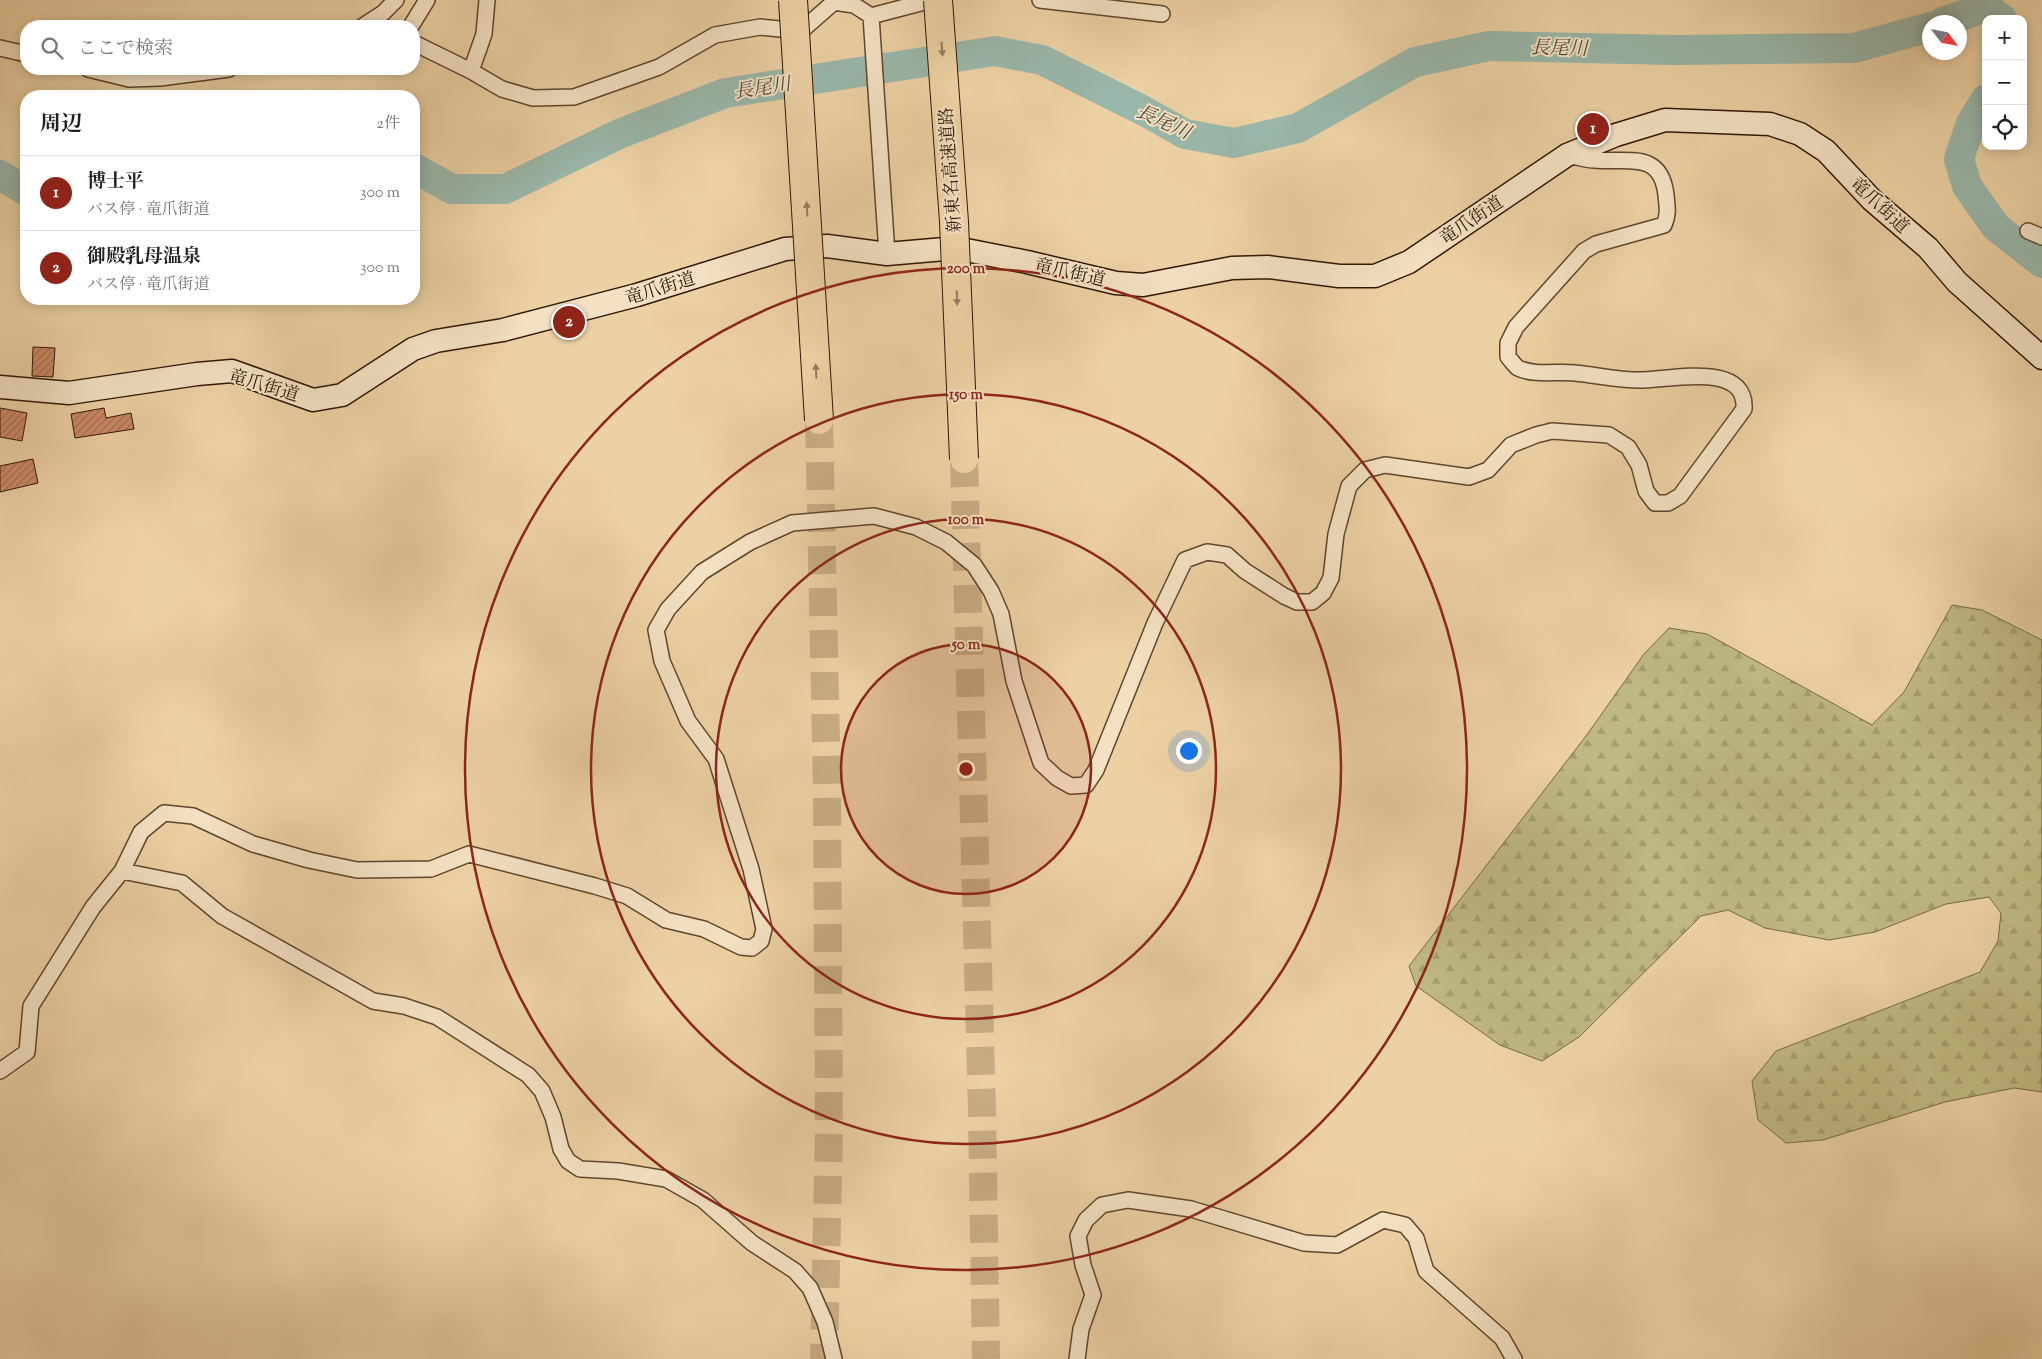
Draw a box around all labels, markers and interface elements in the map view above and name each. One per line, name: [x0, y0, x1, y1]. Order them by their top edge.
north arrow: [1922, 15, 1967, 60]
map controls: [1982, 15, 2027, 150]
button: +: [1982, 15, 2027, 60]
search box: [20, 20, 420, 75]
icon: search: [38, 34, 66, 62]
text: ここで検索: [78, 36, 173, 63]
water label: 長尾川: [1530, 36, 1590, 64]
one-way arrow: [938, 41, 946, 57]
button: −: [1982, 60, 2027, 105]
water label: 長尾川: [732, 71, 795, 107]
water label: 長尾川: [1131, 99, 1196, 148]
button: locate: [1982, 105, 2027, 150]
street label: 新東名高速道路: [935, 106, 969, 234]
text: 周辺: [40, 110, 82, 140]
pin: 1: [1577, 110, 1609, 148]
text: 2件: [377, 113, 400, 136]
text: 博士平: [87, 169, 144, 196]
street label: 竜爪街道: [1843, 172, 1914, 241]
text: 1: [53, 182, 59, 205]
text: 300 m: [360, 182, 400, 205]
street label: 竜爪街道: [1435, 191, 1509, 253]
text: バス停 · 竜爪街道: [87, 199, 210, 222]
one-way arrow: [802, 201, 810, 217]
text: 御殿乳母温泉: [87, 244, 201, 271]
street label: 竜爪街道: [1032, 253, 1108, 295]
text: 2: [52, 257, 60, 280]
text: 300 m: [360, 257, 400, 280]
text: 200 m: [947, 259, 986, 280]
street label: 竜爪街道: [622, 267, 699, 313]
text: バス停 · 竜爪街道: [87, 274, 210, 297]
one-way arrow: [954, 290, 962, 306]
pin: 2: [553, 303, 585, 341]
one-way arrow: [812, 363, 820, 379]
street label: 竜爪街道: [225, 364, 302, 410]
text: 150 m: [949, 385, 983, 406]
text: 100 m: [948, 510, 985, 531]
text: 50 m: [951, 635, 981, 656]
your location: [1176, 738, 1202, 764]
centre of rings: [957, 760, 975, 778]

